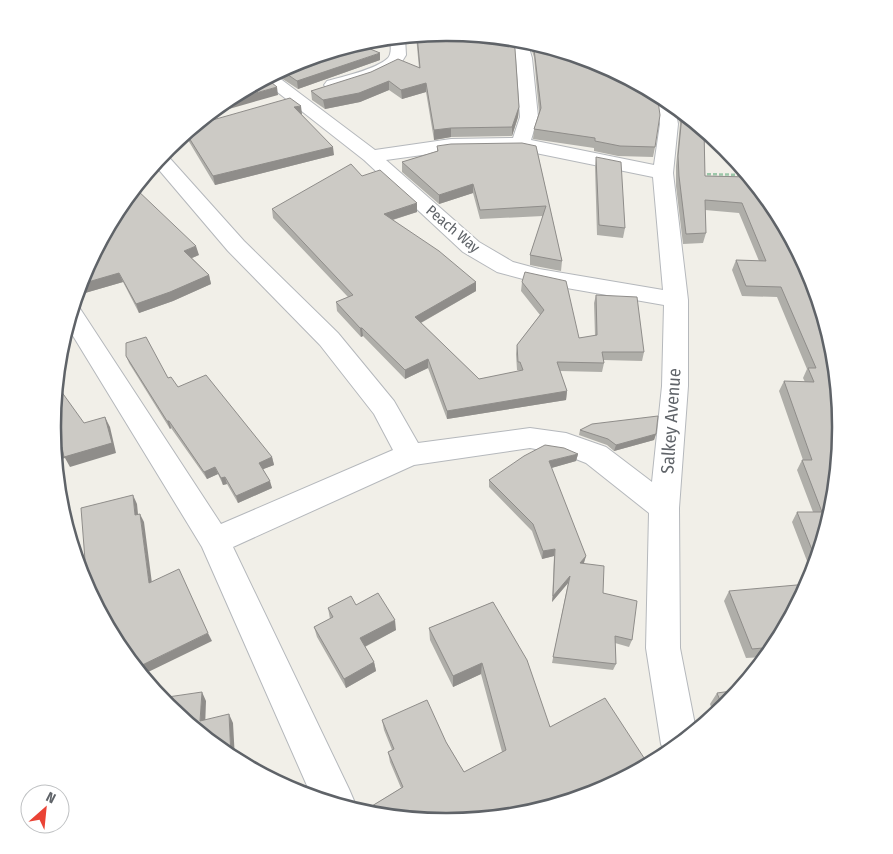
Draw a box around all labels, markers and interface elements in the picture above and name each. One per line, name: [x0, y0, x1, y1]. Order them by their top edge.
street label: Peach Way: [423, 201, 484, 257]
street label: Salkey Avenue: [656, 367, 686, 474]
north arrow: [20, 784, 70, 834]
text: N: [43, 788, 58, 807]

